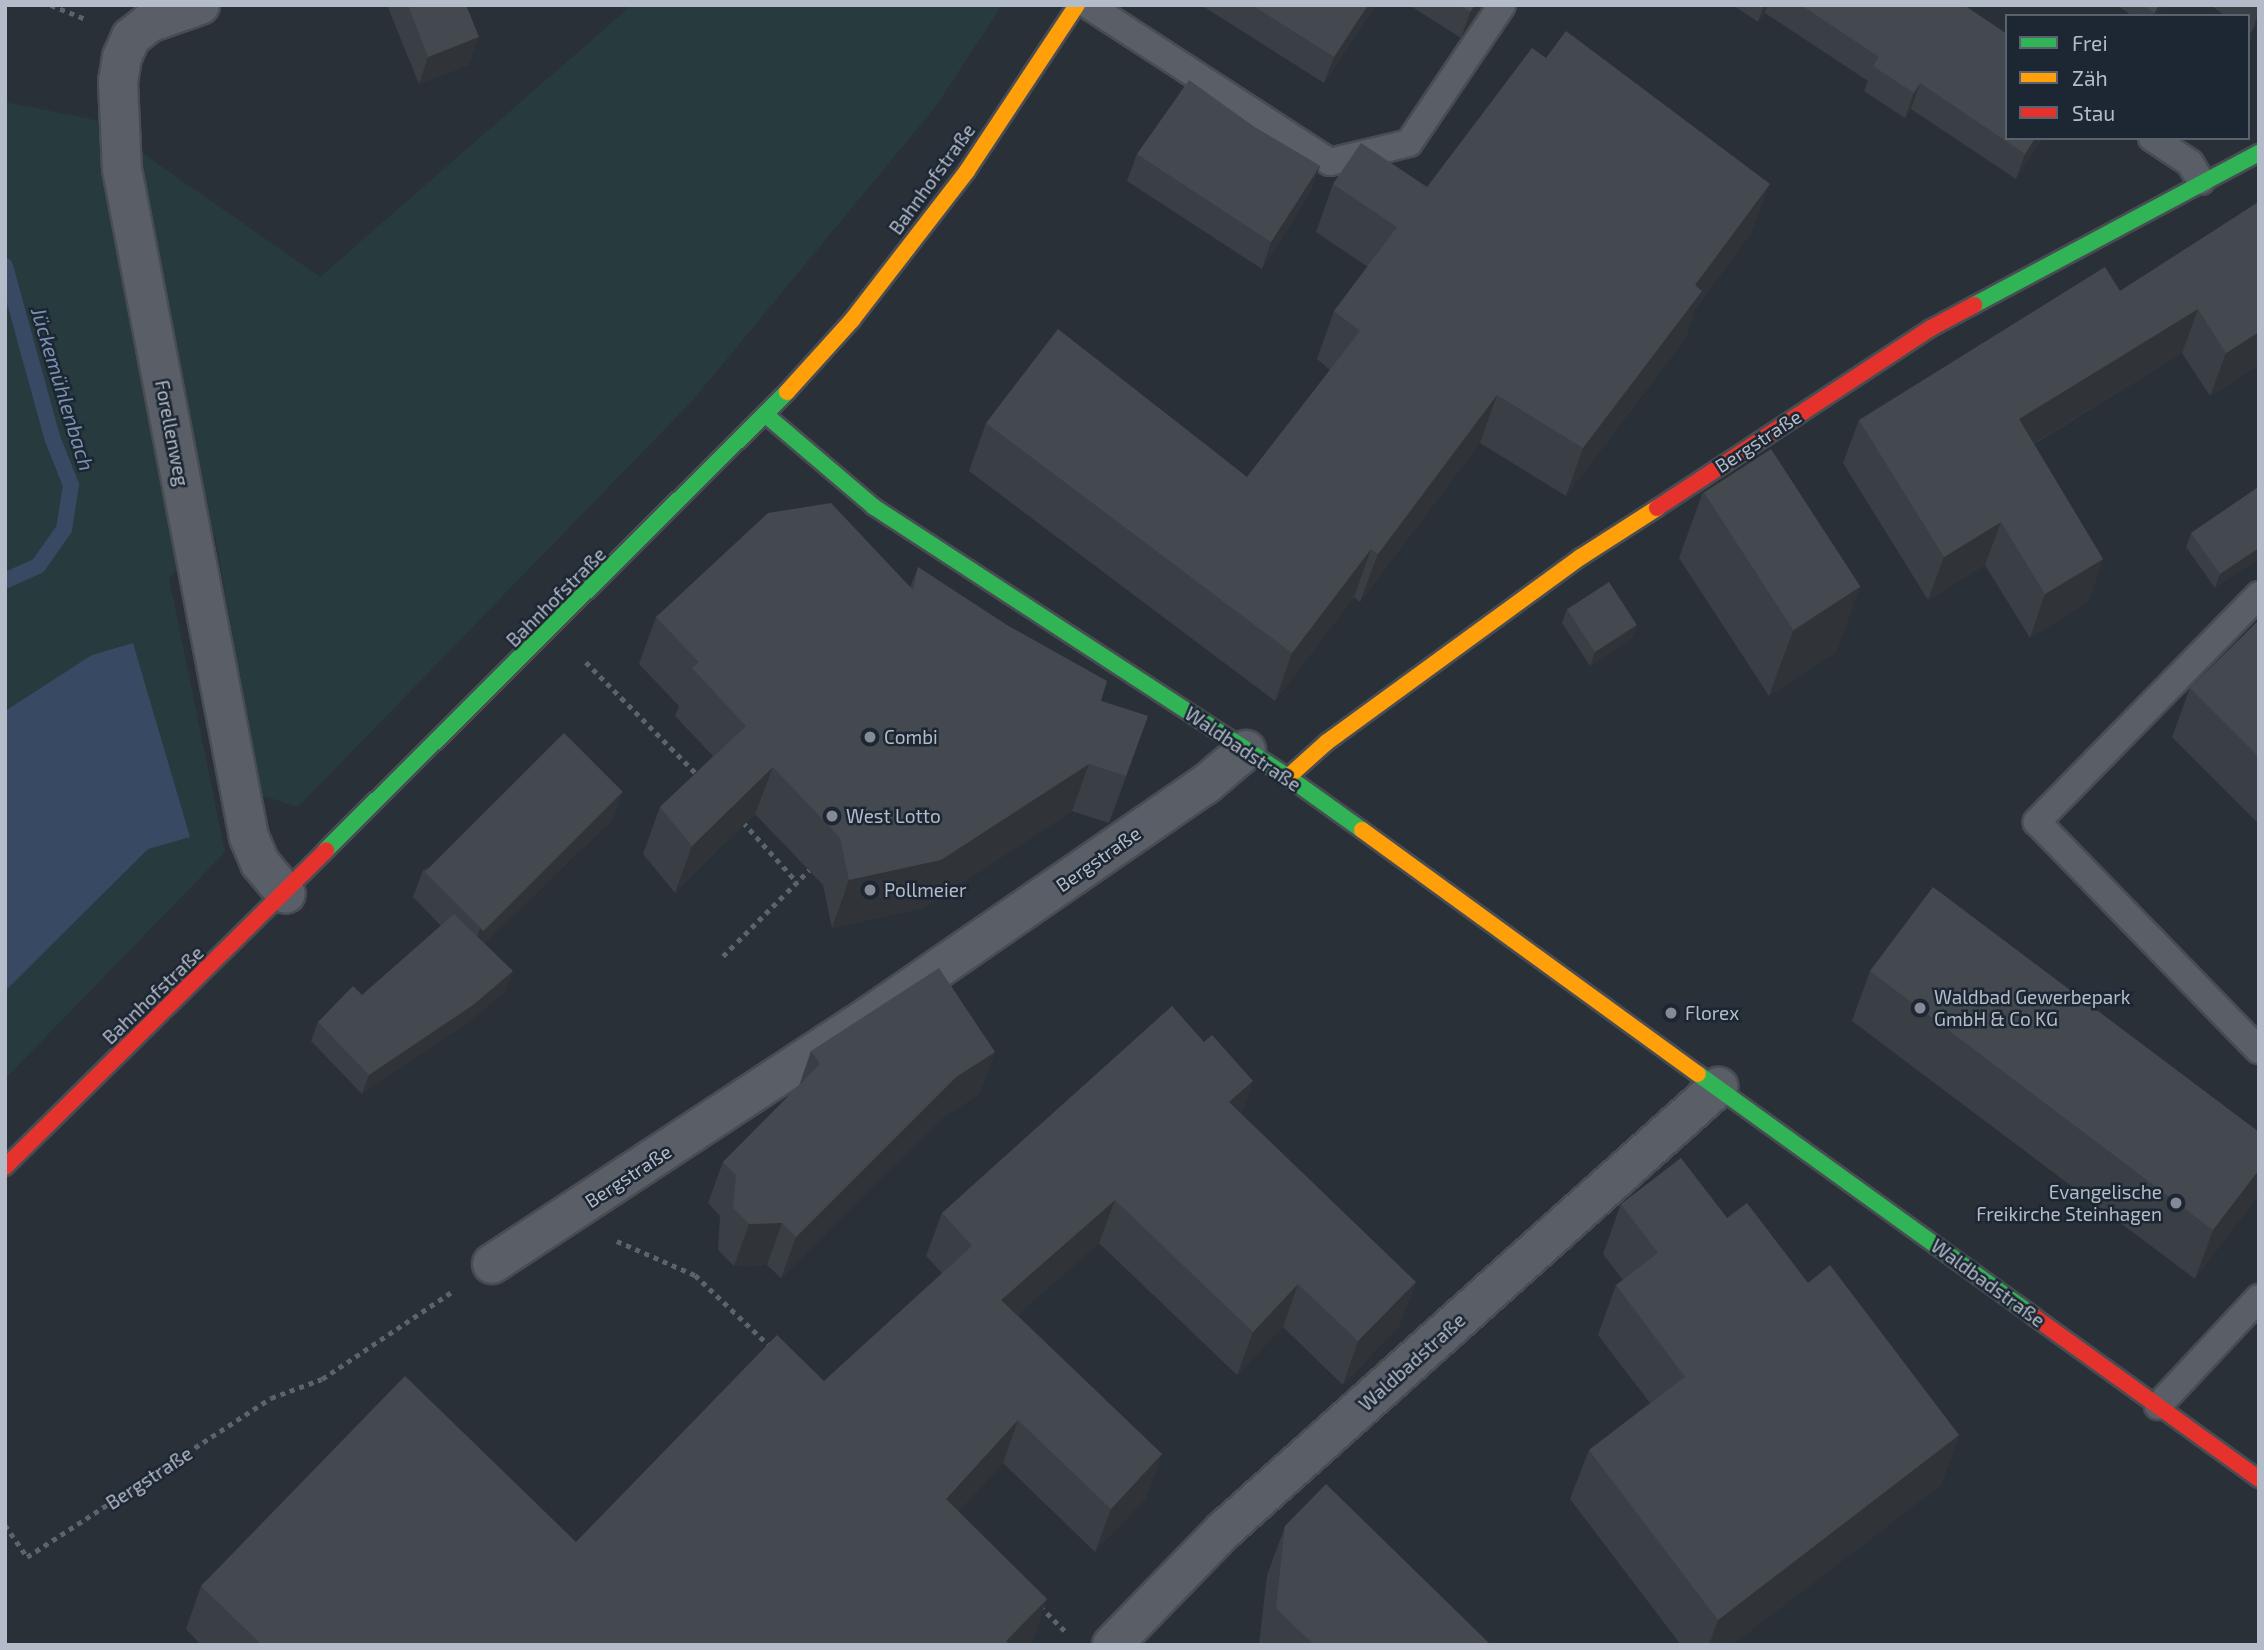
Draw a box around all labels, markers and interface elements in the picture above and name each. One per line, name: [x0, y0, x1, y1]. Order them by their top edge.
legend: [2005, 14, 2250, 140]
text: Frei: [2072, 30, 2108, 55]
text: Zäh: [2072, 65, 2108, 90]
text: Stau: [2072, 100, 2115, 125]
street label: Bahnhofstraße: [884, 119, 980, 239]
water label: Jückemühlenbach: [26, 304, 100, 474]
street label: Forellenweg: [151, 378, 193, 488]
street label: Bergstraße: [1711, 405, 1805, 477]
street label: Bahnhofstraße: [502, 543, 610, 651]
street label: Waldbadstraße: [1181, 702, 1305, 796]
place label: Combi: [884, 726, 938, 748]
marker: Combi: [862, 729, 878, 745]
place label: West Lotto: [846, 805, 941, 827]
marker: West Lotto: [824, 808, 840, 824]
street label: Bergstraße: [1051, 822, 1145, 896]
place label: Pollmeier: [884, 879, 967, 901]
marker: Pollmeier: [862, 882, 878, 898]
street label: Bahnhofstraße: [98, 941, 208, 1049]
place label: Waldbad Gewerbepark GmbH & Co KG: [1934, 986, 2130, 1030]
marker: Waldbad Gewerbepark GmbH & Co KG: [1912, 1000, 1928, 1016]
place label: Florex: [1685, 1002, 1739, 1024]
marker: Florex: [1663, 1005, 1679, 1021]
street label: Bergstraße: [581, 1140, 675, 1212]
place label: Evangelische Freikirche Steinhagen: [1976, 1181, 2162, 1225]
marker: Evangelische Freikirche Steinhagen: [2168, 1195, 2184, 1211]
street label: Waldbadstraße: [1927, 1234, 2049, 1332]
street label: Waldbadstraße: [1354, 1308, 1470, 1416]
street label: Bergstraße: [102, 1442, 196, 1514]

